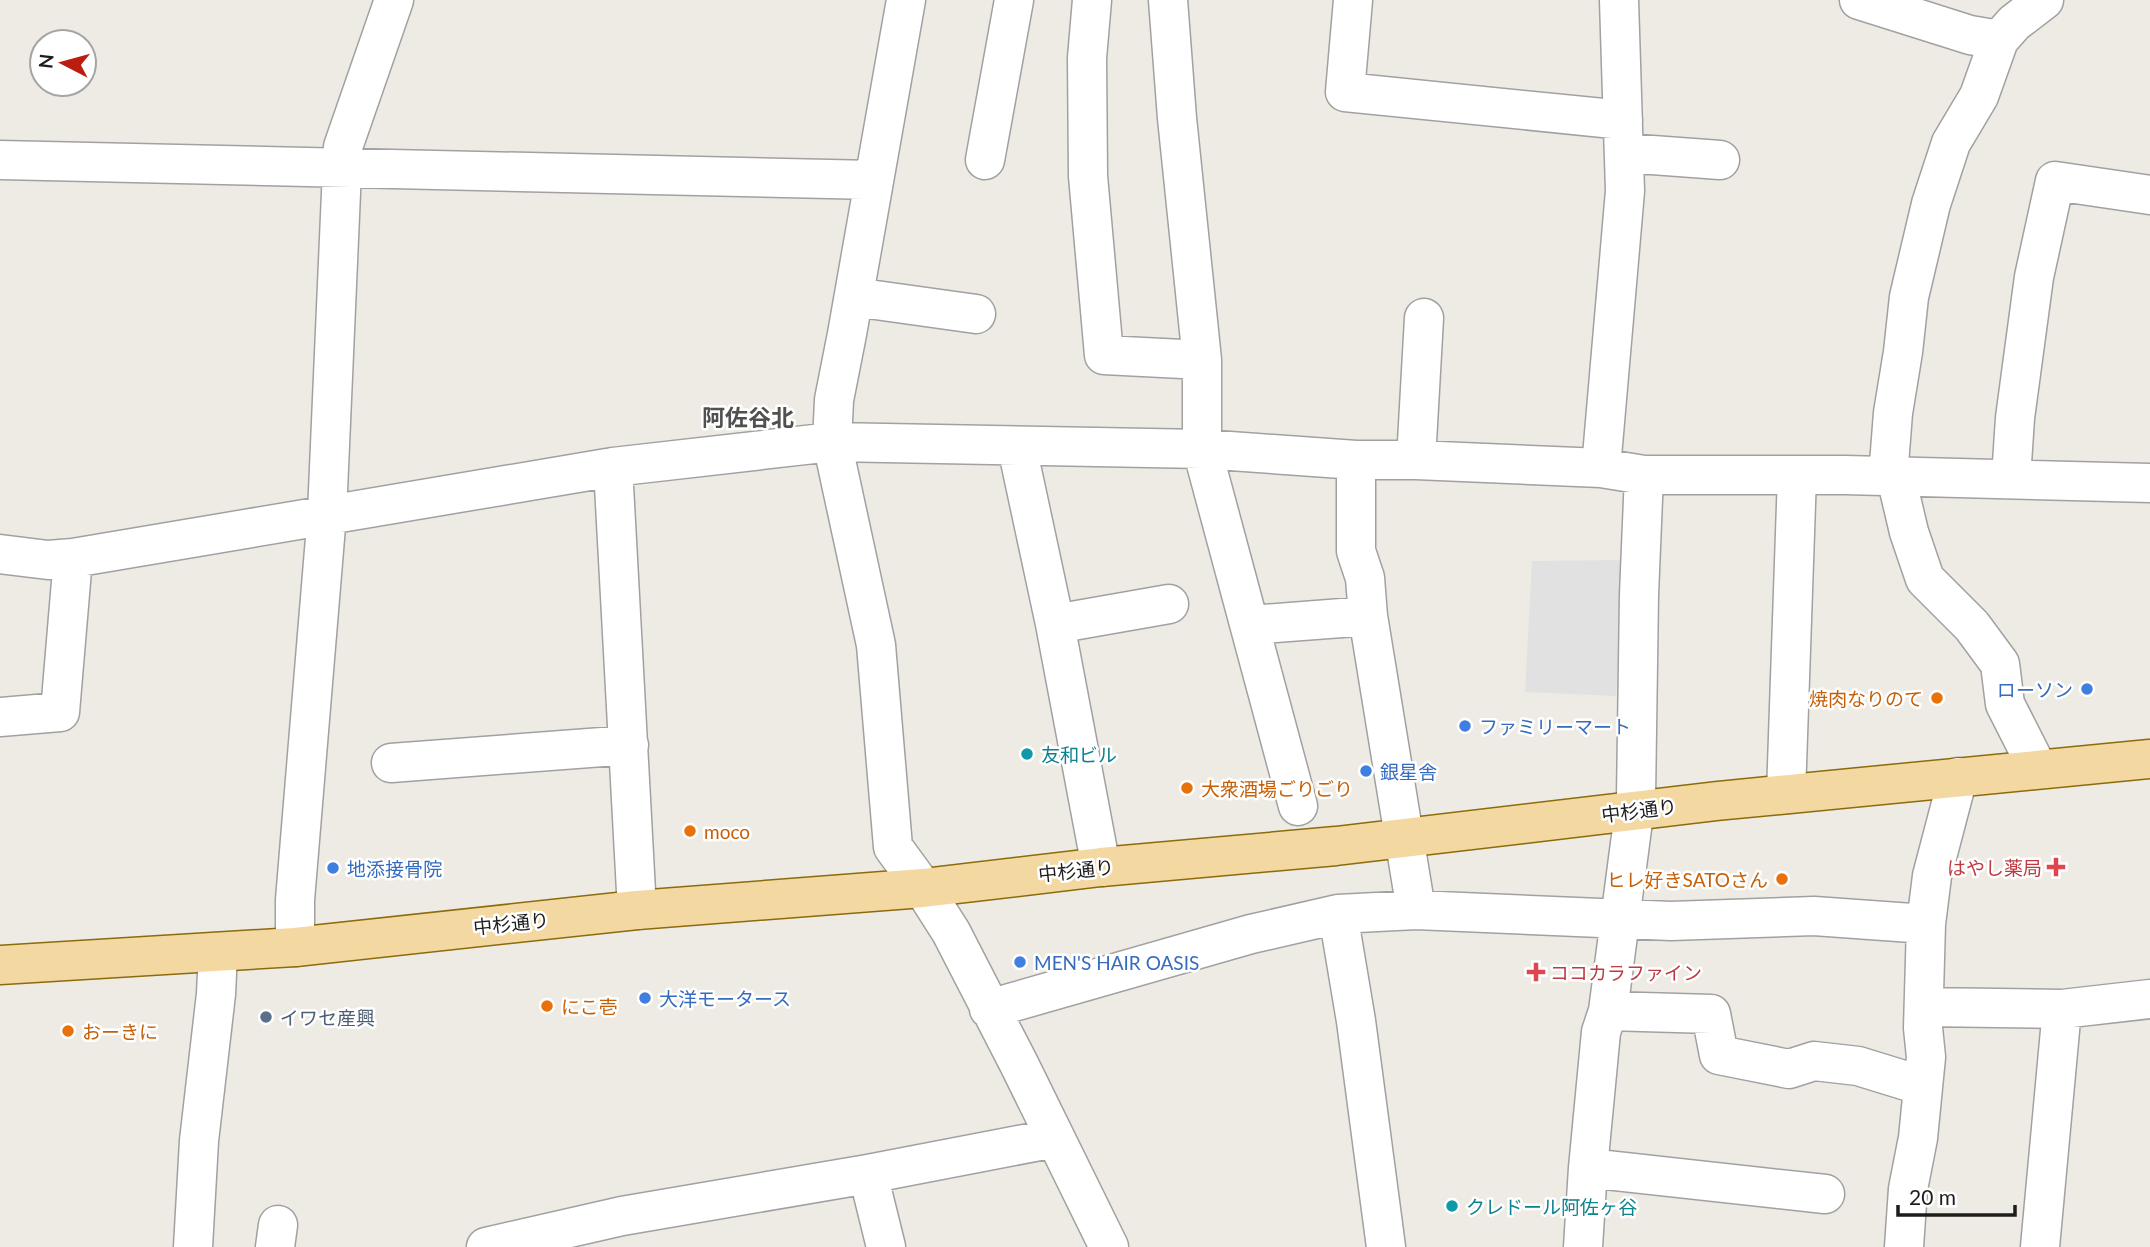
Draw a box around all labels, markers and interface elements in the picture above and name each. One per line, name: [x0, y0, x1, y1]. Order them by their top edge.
north arrow: [28, 28, 98, 98]
text: N: [33, 53, 58, 70]
district label: 阿佐谷北: [702, 403, 794, 431]
place label: ローソン: [1997, 678, 2073, 701]
marker: ローソン: [2079, 681, 2095, 697]
place label: 焼肉なりのて: [1809, 687, 1923, 710]
marker: 焼肉なりのて: [1929, 690, 1945, 706]
place label: ファミリーマート: [1479, 715, 1631, 738]
marker: ファミリーマート: [1457, 718, 1473, 734]
place label: 友和ビル: [1041, 743, 1117, 766]
marker: 友和ビル: [1019, 746, 1035, 762]
place label: 銀星舎: [1380, 760, 1437, 783]
marker: 銀星舎: [1358, 763, 1374, 779]
place label: 大衆酒場ごりごり: [1201, 777, 1353, 800]
marker: 大衆酒場ごりごり: [1179, 780, 1195, 796]
street label: 中杉通り: [1600, 794, 1678, 826]
place label: moco: [704, 820, 750, 843]
marker: moco: [682, 823, 698, 839]
street label: 中杉通り: [1037, 855, 1115, 885]
place label: はやし薬局: [1947, 856, 2042, 879]
place label: 地添接骨院: [347, 857, 442, 880]
marker: はやし薬局: [2048, 859, 2064, 875]
marker: 地添接骨院: [325, 860, 341, 876]
place label: ヒレ好きSATOさん: [1607, 868, 1768, 891]
marker: ヒレ好きSATOさん: [1774, 871, 1790, 887]
street label: 中杉通り: [472, 908, 550, 938]
place label: MEN'S HAIR OASIS: [1034, 951, 1199, 974]
marker: MEN'S HAIR OASIS: [1012, 954, 1028, 970]
place label: ココカラファイン: [1550, 961, 1702, 984]
marker: ココカラファイン: [1528, 964, 1544, 980]
place label: 大洋モータース: [659, 987, 791, 1010]
marker: 大洋モータース: [637, 990, 653, 1006]
place label: にこ壱: [561, 995, 618, 1018]
marker: にこ壱: [539, 998, 555, 1014]
place label: イワセ産興: [280, 1006, 375, 1029]
marker: イワセ産興: [258, 1009, 274, 1025]
place label: おーきに: [82, 1020, 158, 1043]
marker: おーきに: [60, 1023, 76, 1039]
scale bar: [1898, 1174, 2015, 1218]
text: 20 m: [1909, 1184, 1956, 1209]
place label: クレドール阿佐ヶ谷: [1466, 1195, 1637, 1218]
marker: クレドール阿佐ヶ谷: [1444, 1198, 1460, 1214]

